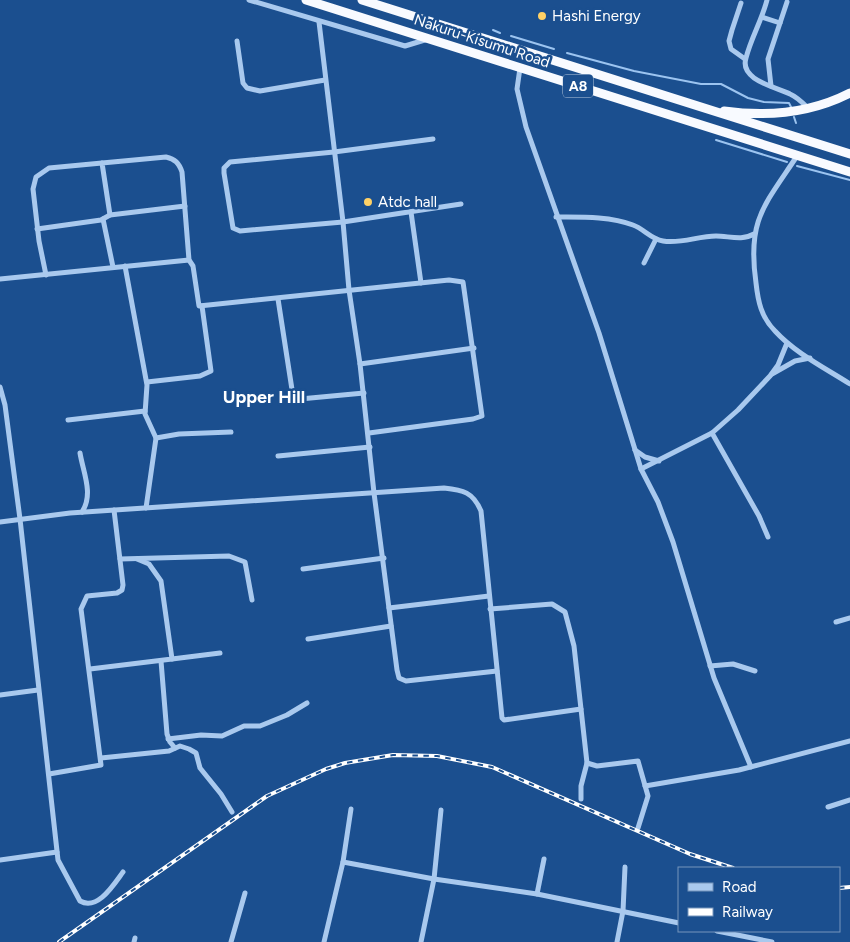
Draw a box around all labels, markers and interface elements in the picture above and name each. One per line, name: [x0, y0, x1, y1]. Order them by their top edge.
place label: Hashi Energy: [552, 7, 641, 25]
marker: Hashi Energy: [536, 10, 548, 22]
street label: Nakuru-Kisumu Road: [412, 11, 552, 71]
road number: A8: [563, 74, 593, 98]
place label: Atdc hall: [378, 193, 437, 211]
marker: Atdc hall: [362, 196, 374, 208]
district label: Upper Hill: [223, 386, 305, 408]
legend: [678, 867, 840, 932]
text: Road: [722, 878, 757, 896]
text: Railway: [722, 903, 773, 921]

